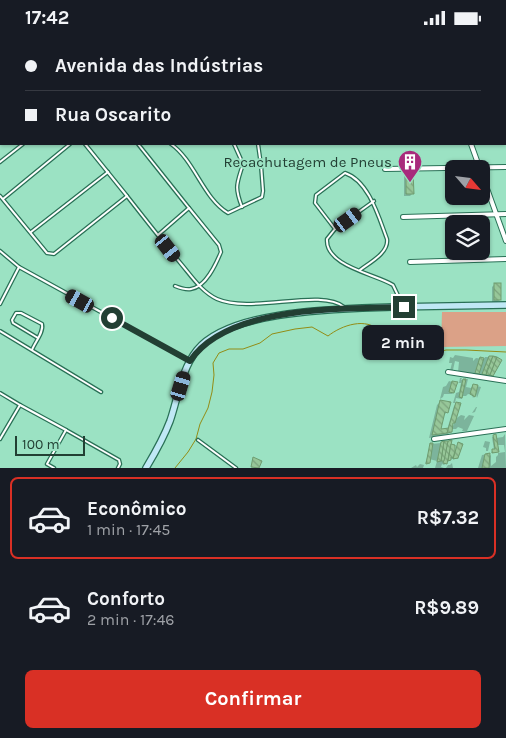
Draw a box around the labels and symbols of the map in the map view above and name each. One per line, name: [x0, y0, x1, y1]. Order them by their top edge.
building icon: Recachutagem de Pneus: [397, 149, 423, 183]
place label: Recachutagem de Pneus: [223, 153, 392, 171]
north arrow: [445, 160, 490, 205]
car: [331, 205, 364, 235]
car: [152, 232, 183, 264]
car: [63, 287, 96, 315]
route end: [393, 296, 415, 318]
route start: [101, 307, 123, 329]
callout: 2 min: [363, 325, 445, 359]
car: [169, 369, 192, 403]
scale bar: [15, 433, 85, 456]

